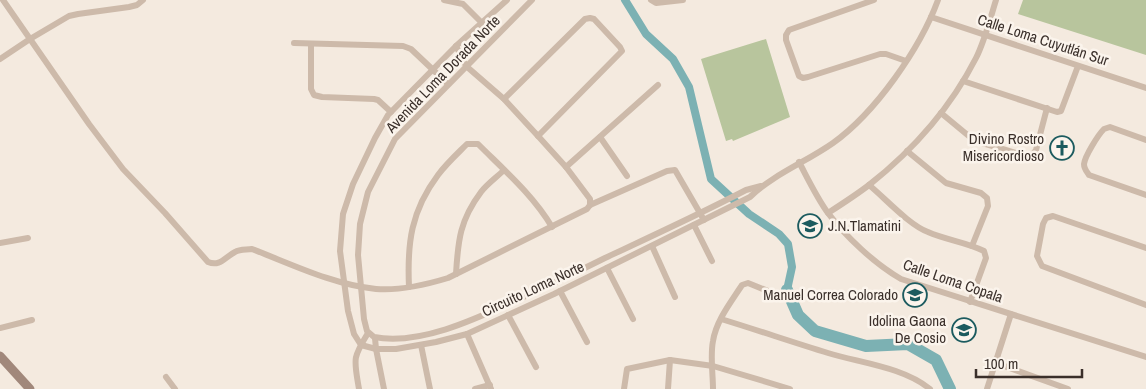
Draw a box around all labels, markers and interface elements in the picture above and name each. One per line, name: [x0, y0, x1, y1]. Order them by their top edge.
street label: Calle Loma Cuyutlán Sur: [975, 8, 1111, 71]
street label: Avenida Loma Dorada Norte: [380, 10, 505, 138]
place label: Divino Rostro Misericordioso: [963, 128, 1044, 166]
church icon: Divino Rostro Misericordioso: [1049, 135, 1075, 161]
school or university icon: J.N.Tlamatini: [797, 213, 823, 239]
place label: J.N.Tlamatini: [828, 215, 901, 236]
street label: Calle Loma Copala: [900, 254, 1006, 308]
street label: Circuito Loma Norte: [478, 256, 588, 321]
school or university icon: Manuel Correa Colorado: [902, 282, 928, 308]
place label: Manuel Correa Colorado: [763, 284, 898, 305]
place label: Idolina Gaona De Cosio: [869, 310, 946, 348]
school or university icon: Idolina Gaona De Cosio: [951, 317, 977, 343]
scale bar: [976, 346, 1082, 378]
text: 100 m: [984, 353, 1018, 374]

